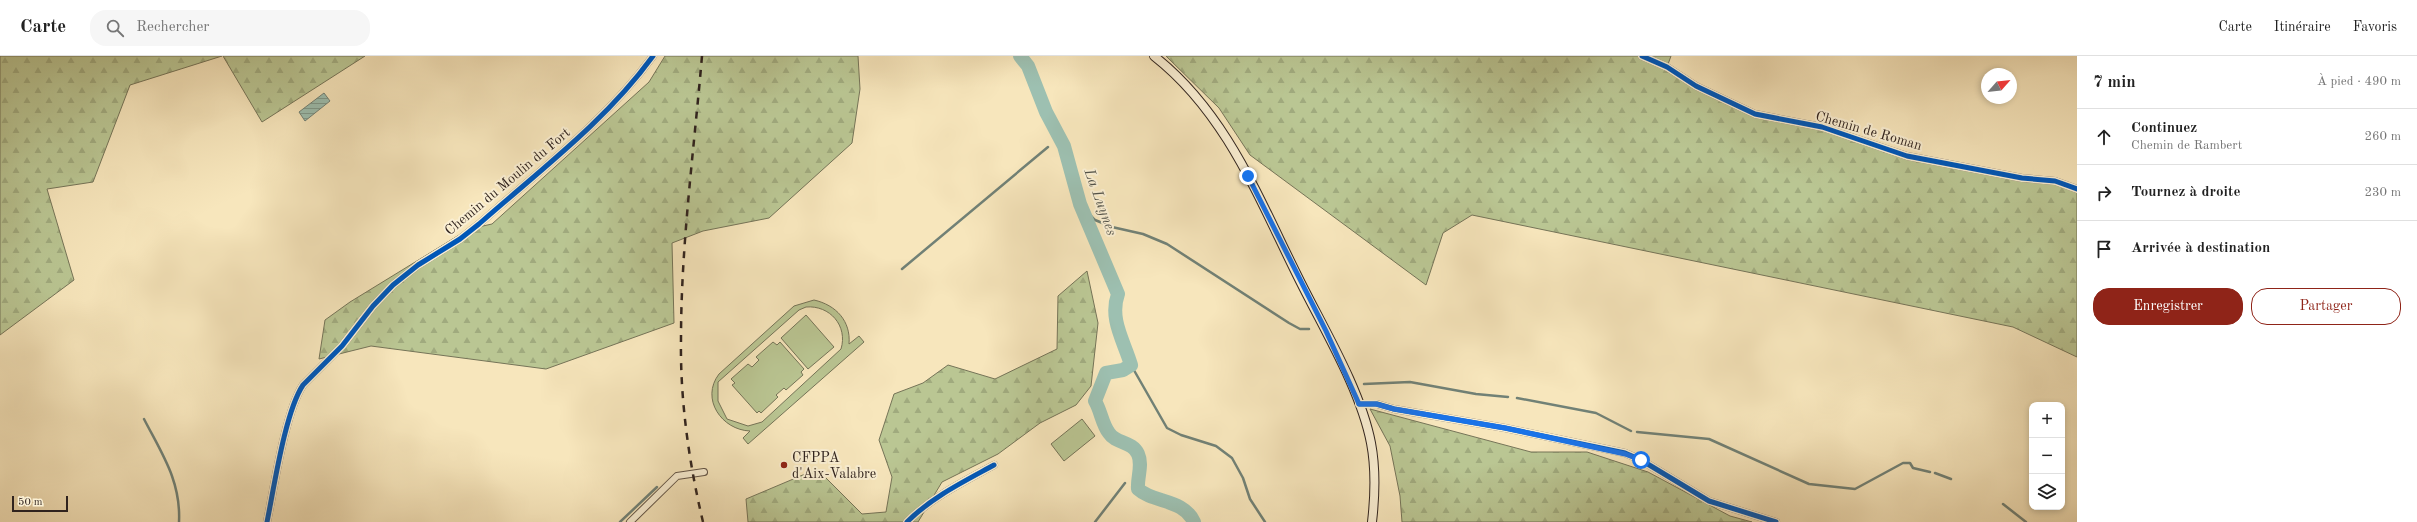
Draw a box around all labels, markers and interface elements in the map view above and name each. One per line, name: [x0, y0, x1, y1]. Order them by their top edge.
search box: [90, 10, 370, 46]
icon: search: [104, 17, 126, 39]
text: Carte: [20, 18, 66, 37]
text: Rechercher: [136, 20, 209, 35]
text: Carte: [2218, 20, 2252, 34]
text: Itinéraire: [2274, 20, 2331, 34]
text: Favoris: [2353, 20, 2397, 34]
north arrow: [1981, 68, 2017, 104]
text: 7 min: [2093, 74, 2136, 91]
text: À pied · 490 m: [2317, 75, 2401, 88]
street label: Chemin de Roman: [1814, 109, 1924, 153]
text: Continuez: [2131, 121, 2197, 136]
street label: Chemin du Moulin du Fort: [442, 125, 573, 238]
icon: ahead: [2093, 126, 2115, 148]
text: 260 m: [2364, 130, 2401, 143]
text: Chemin de Rambert: [2131, 139, 2242, 152]
water label: La Luynes: [1080, 166, 1119, 238]
route end: [1239, 167, 1257, 185]
icon: right: [2093, 182, 2115, 204]
text: Tournez à droite: [2131, 185, 2241, 200]
text: 230 m: [2364, 186, 2401, 199]
icon: arrive: [2093, 238, 2115, 260]
text: Arrivée à destination: [2131, 241, 2270, 256]
button: Enregistrer: [2093, 288, 2243, 325]
button: Partager: [2251, 288, 2401, 325]
map controls: [2029, 402, 2065, 510]
button: +: [2029, 402, 2065, 438]
button: −: [2029, 438, 2065, 474]
place label: CFPPA d'Aix-Valabre: [792, 451, 876, 481]
route start: [1632, 451, 1650, 469]
marker: CFPPA d'Aix-Valabre: [779, 460, 789, 470]
button: layers: [2029, 474, 2065, 510]
scale bar: [12, 494, 68, 513]
text: 50 m: [18, 497, 43, 508]

